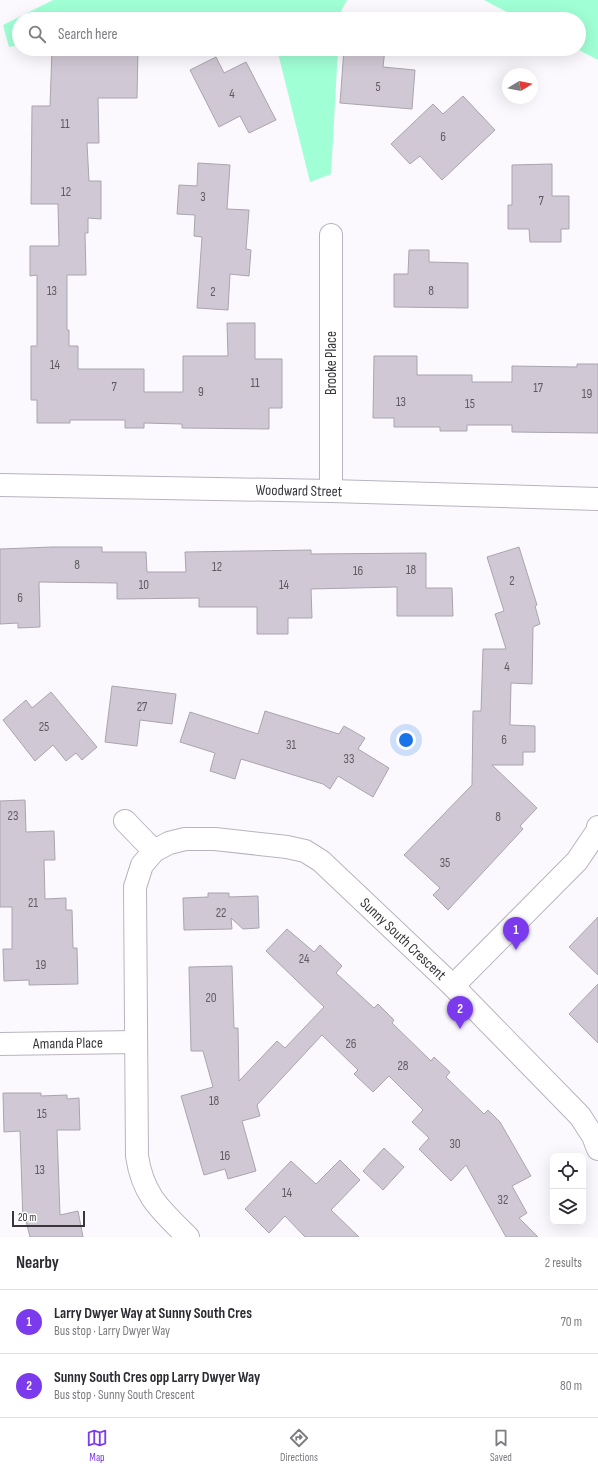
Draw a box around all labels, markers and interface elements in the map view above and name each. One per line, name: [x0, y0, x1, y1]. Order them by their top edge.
search box: [12, 12, 586, 56]
icon: search: [26, 23, 48, 45]
text: Search here: [58, 25, 118, 44]
north arrow: [502, 68, 538, 104]
house number: 5: [375, 79, 381, 95]
house number: 4: [229, 86, 235, 102]
house number: 11: [60, 116, 70, 132]
house number: 6: [440, 129, 446, 145]
house number: 12: [61, 184, 71, 200]
house number: 3: [200, 189, 206, 205]
house number: 7: [538, 193, 544, 209]
house number: 13: [47, 283, 57, 299]
house number: 8: [428, 283, 434, 299]
house number: 2: [210, 284, 216, 300]
street label: Brooke Place: [322, 331, 341, 395]
house number: 14: [50, 357, 61, 373]
house number: 11: [250, 375, 260, 391]
house number: 7: [111, 379, 117, 395]
house number: 17: [533, 380, 544, 396]
house number: 9: [198, 384, 204, 400]
house number: 19: [582, 386, 592, 402]
house number: 13: [396, 394, 406, 410]
house number: 15: [465, 396, 475, 412]
street label: Woodward Street: [255, 480, 343, 501]
house number: 8: [74, 557, 80, 573]
house number: 12: [212, 559, 222, 575]
house number: 18: [406, 562, 416, 578]
house number: 16: [353, 563, 363, 579]
house number: 2: [509, 573, 515, 589]
house number: 10: [139, 577, 149, 593]
house number: 14: [279, 577, 290, 593]
house number: 6: [17, 590, 23, 606]
house number: 4: [504, 659, 510, 675]
house number: 27: [137, 699, 148, 715]
house number: 25: [39, 719, 49, 735]
your location: [396, 730, 416, 750]
house number: 6: [501, 732, 507, 748]
house number: 31: [286, 737, 296, 753]
house number: 33: [344, 751, 354, 767]
house number: 23: [8, 808, 18, 824]
house number: 8: [495, 809, 501, 825]
house number: 35: [440, 855, 450, 871]
street label: Sunny South Crescent: [356, 893, 451, 984]
house number: 21: [28, 895, 38, 911]
house number: 22: [216, 905, 226, 921]
pin: 1: [503, 917, 529, 950]
house number: 24: [299, 951, 310, 967]
house number: 19: [36, 957, 46, 973]
house number: 20: [205, 990, 217, 1006]
pin: 2: [447, 996, 473, 1029]
street label: Amanda Place: [32, 1033, 103, 1053]
house number: 26: [345, 1036, 357, 1052]
house number: 28: [397, 1058, 409, 1074]
house number: 18: [209, 1093, 219, 1109]
house number: 15: [37, 1106, 47, 1122]
house number: 30: [449, 1136, 461, 1152]
house number: 16: [220, 1148, 230, 1164]
map controls: [550, 1153, 586, 1225]
button: locate: [550, 1153, 586, 1189]
house number: 13: [35, 1162, 45, 1178]
house number: 14: [282, 1185, 293, 1201]
button: layers: [550, 1189, 586, 1225]
house number: 32: [498, 1192, 508, 1208]
scale bar: [12, 1209, 85, 1228]
text: 20 m: [18, 1211, 36, 1224]
text: Nearby: [16, 1253, 59, 1273]
text: 2 results: [545, 1255, 582, 1271]
text: Larry Dwyer Way at Sunny South Cres: [54, 1304, 252, 1323]
text: 1: [26, 1314, 32, 1330]
text: 70 m: [561, 1314, 582, 1330]
text: Bus stop · Larry Dwyer Way: [54, 1323, 170, 1339]
text: Sunny South Cres opp Larry Dwyer Way: [54, 1368, 260, 1387]
text: 2: [26, 1378, 32, 1394]
text: 80 m: [560, 1378, 582, 1394]
text: Bus stop · Sunny South Crescent: [54, 1387, 195, 1403]
tab: Map: [86, 1427, 108, 1464]
tab: Directions: [280, 1427, 318, 1464]
tab: Saved: [490, 1427, 512, 1464]

